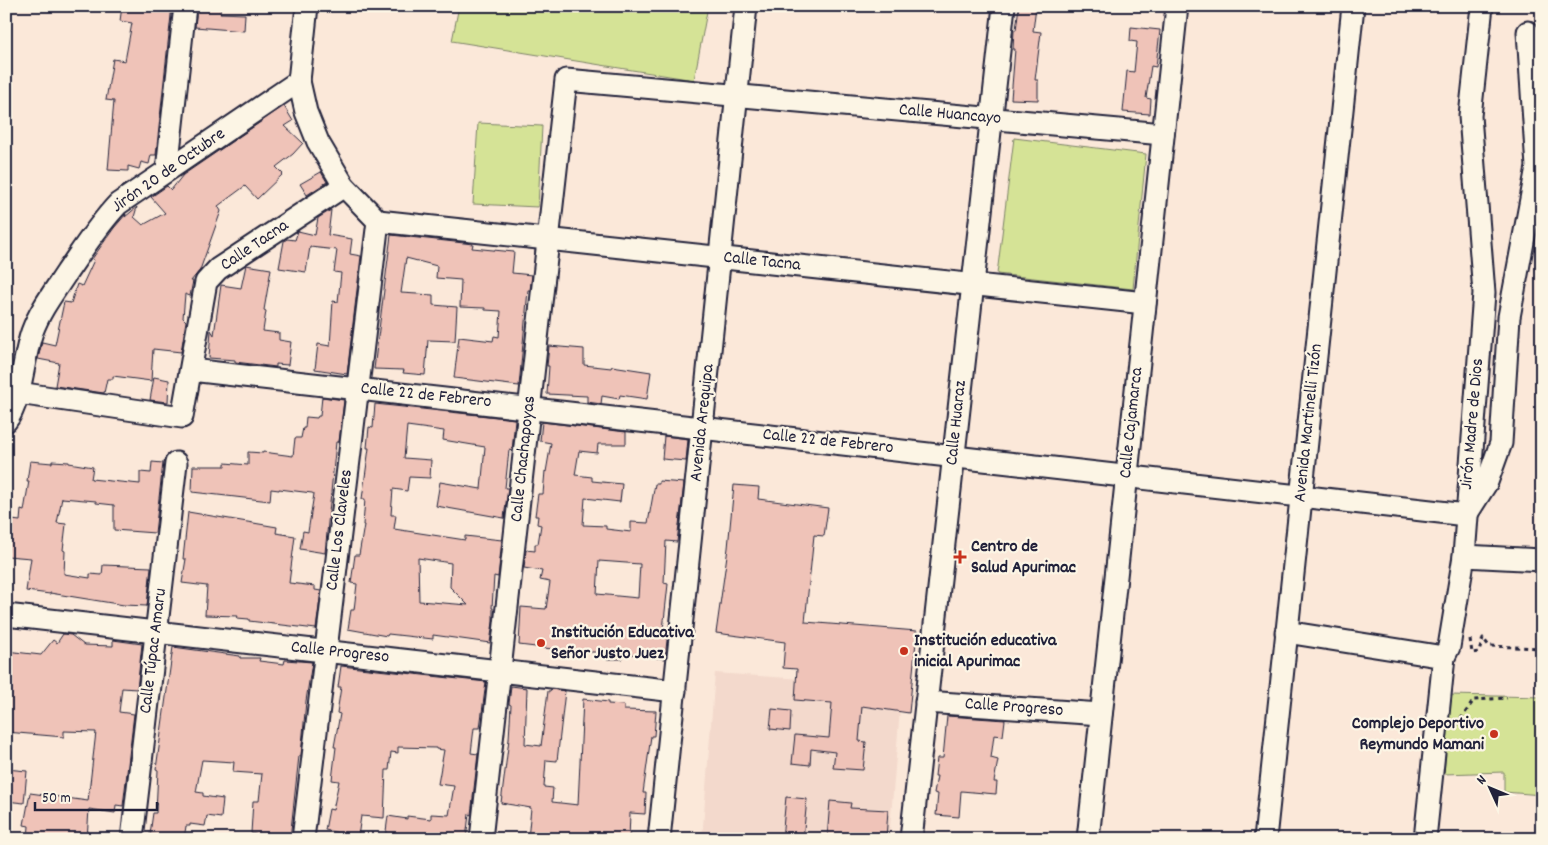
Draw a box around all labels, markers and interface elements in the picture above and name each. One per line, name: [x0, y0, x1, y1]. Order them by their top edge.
street label: Calle Huancayo: [898, 98, 1002, 132]
street label: Jirón 20 de Octubre: [107, 122, 231, 220]
street label: Calle Tacna: [216, 214, 295, 278]
street label: Calle Tacna: [722, 246, 802, 279]
street label: Avenida Martinelli Tizón: [1288, 342, 1330, 504]
street label: Jirón Madre de Dios: [1455, 357, 1491, 491]
street label: Avenida Arequipa: [684, 362, 722, 483]
street label: Calle Cajamarca: [1114, 366, 1150, 480]
street label: Calle 22 de Febrero: [359, 377, 493, 415]
street label: Calle Huaraz: [940, 379, 974, 467]
street label: Calle Chachapoyas: [505, 395, 543, 523]
street label: Calle 22 de Febrero: [761, 423, 895, 461]
street label: Calle Los Claveles: [320, 468, 360, 592]
place label: Centro de Salud Apurimac: [971, 535, 1076, 581]
marker: Centro de Salud Apurimac: [953, 550, 967, 564]
street label: Calle Túpac Amaru: [134, 587, 174, 715]
place label: Institución Educativa Señor Justo Juez: [551, 621, 694, 667]
place label: Institución educativa inicial Apurimac: [914, 629, 1057, 675]
street label: Calle Progreso: [290, 635, 390, 671]
marker: Institución Educativa Señor Justo Juez: [535, 637, 547, 649]
marker: Institución educativa inicial Apurimac: [898, 645, 910, 657]
street label: Calle Progreso: [964, 692, 1064, 724]
place label: Complejo Deportivo Reymundo Mamani: [1352, 712, 1485, 758]
marker: Complejo Deportivo Reymundo Mamani: [1488, 728, 1500, 740]
north arrow: [1466, 762, 1516, 812]
text: N: [1472, 771, 1492, 790]
scale bar: [35, 780, 158, 812]
text: 50 m: [42, 788, 71, 810]

